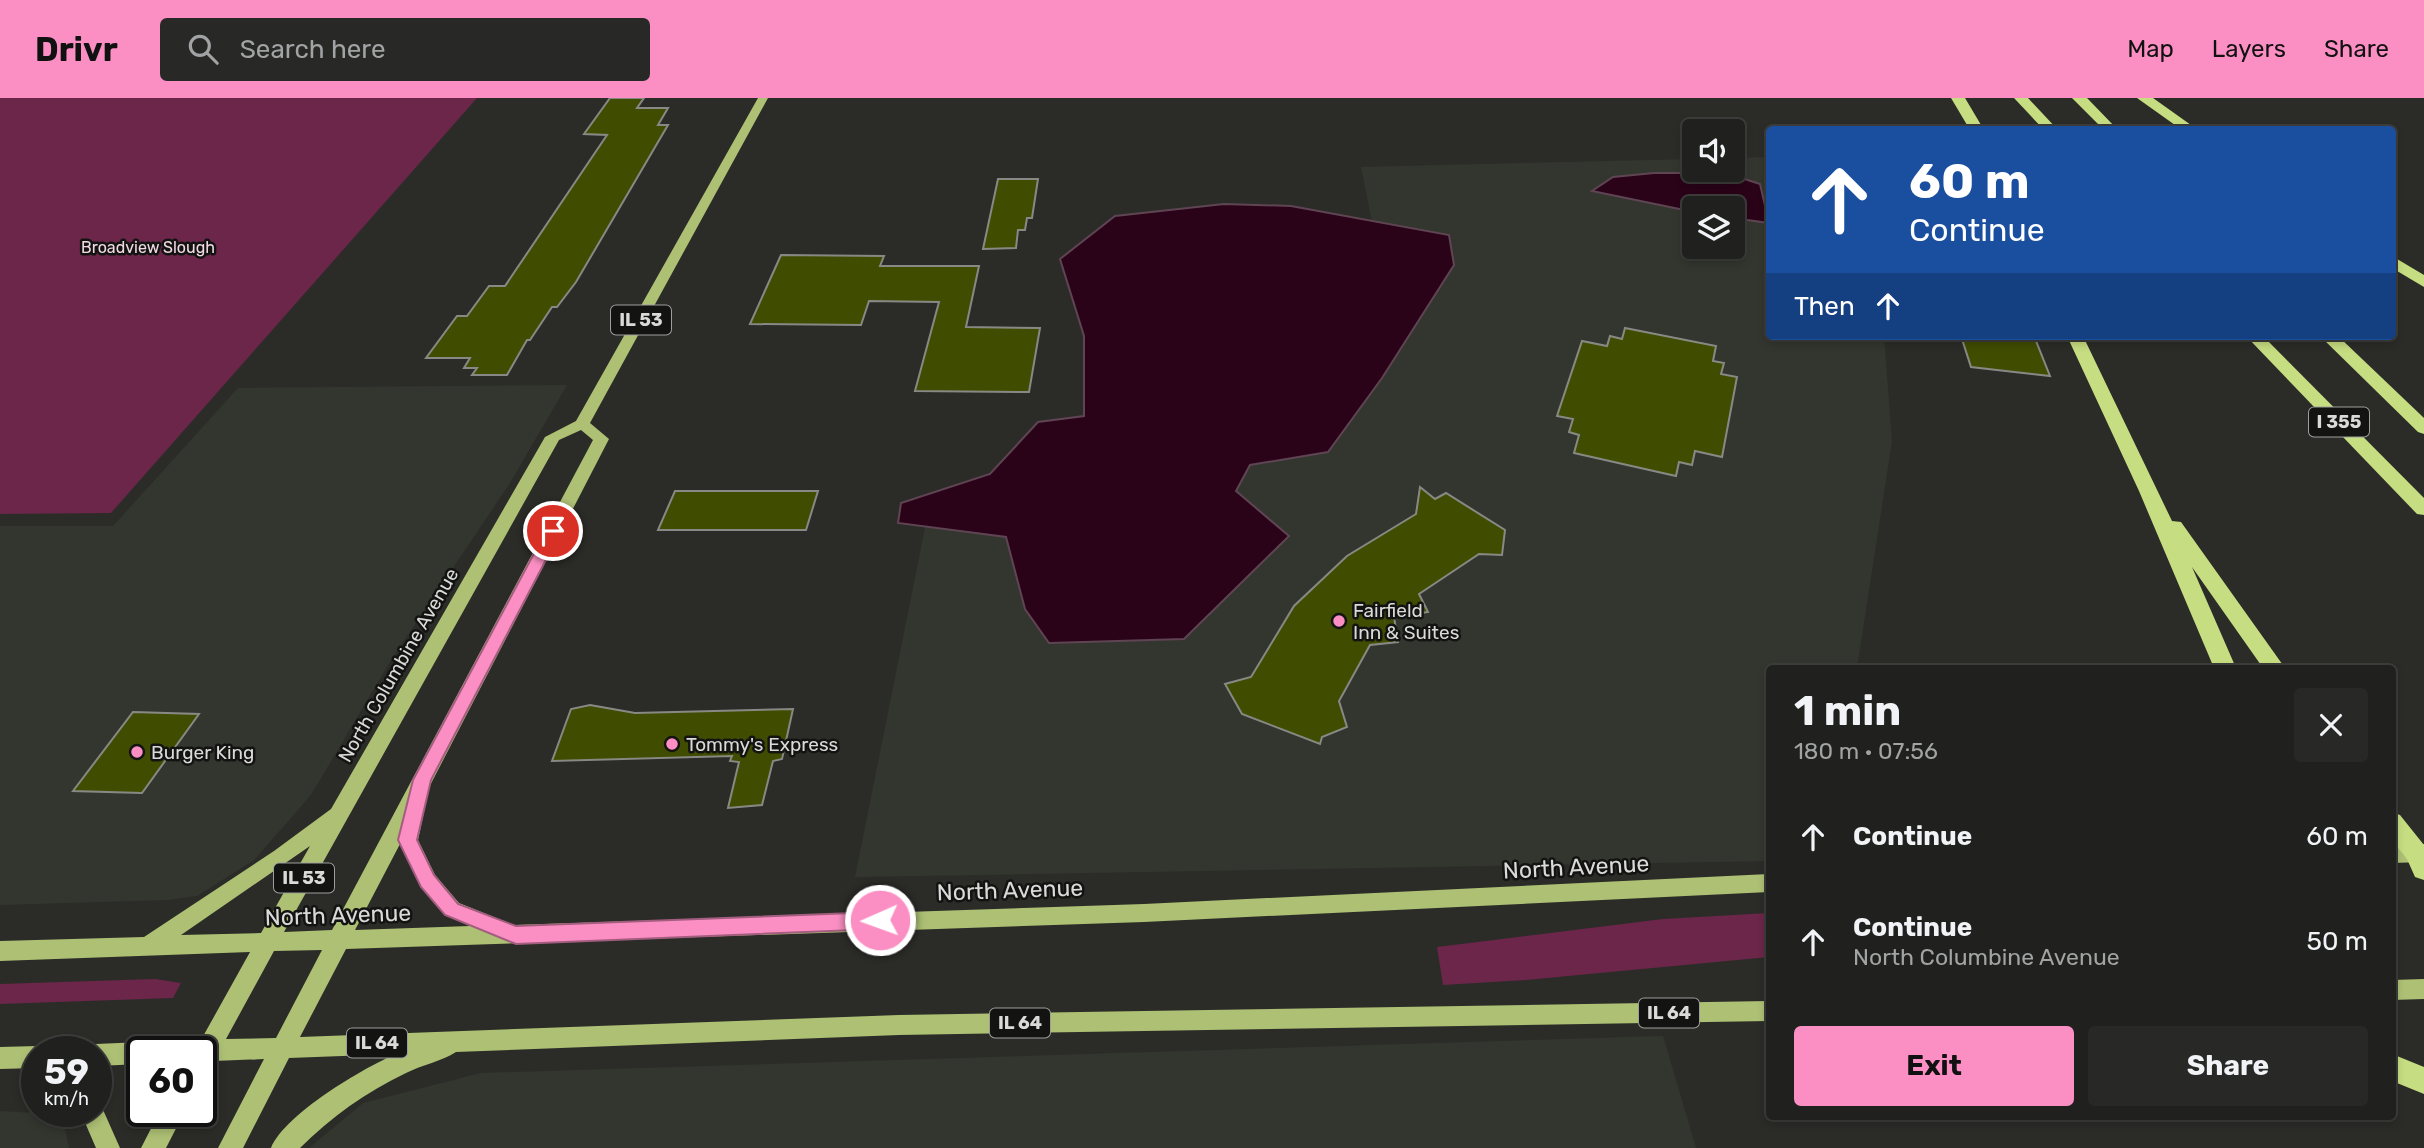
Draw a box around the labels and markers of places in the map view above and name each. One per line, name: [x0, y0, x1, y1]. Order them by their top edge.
pin: [523, 501, 583, 561]
place label: Fairfield Inn & Suites: [1353, 599, 1459, 644]
marker: Fairfield Inn & Suites: [1331, 613, 1347, 629]
place label: Tommy's Express: [686, 733, 838, 756]
marker: Tommy's Express: [664, 736, 680, 752]
place label: Burger King: [151, 741, 254, 764]
marker: Burger King: [129, 744, 145, 760]

